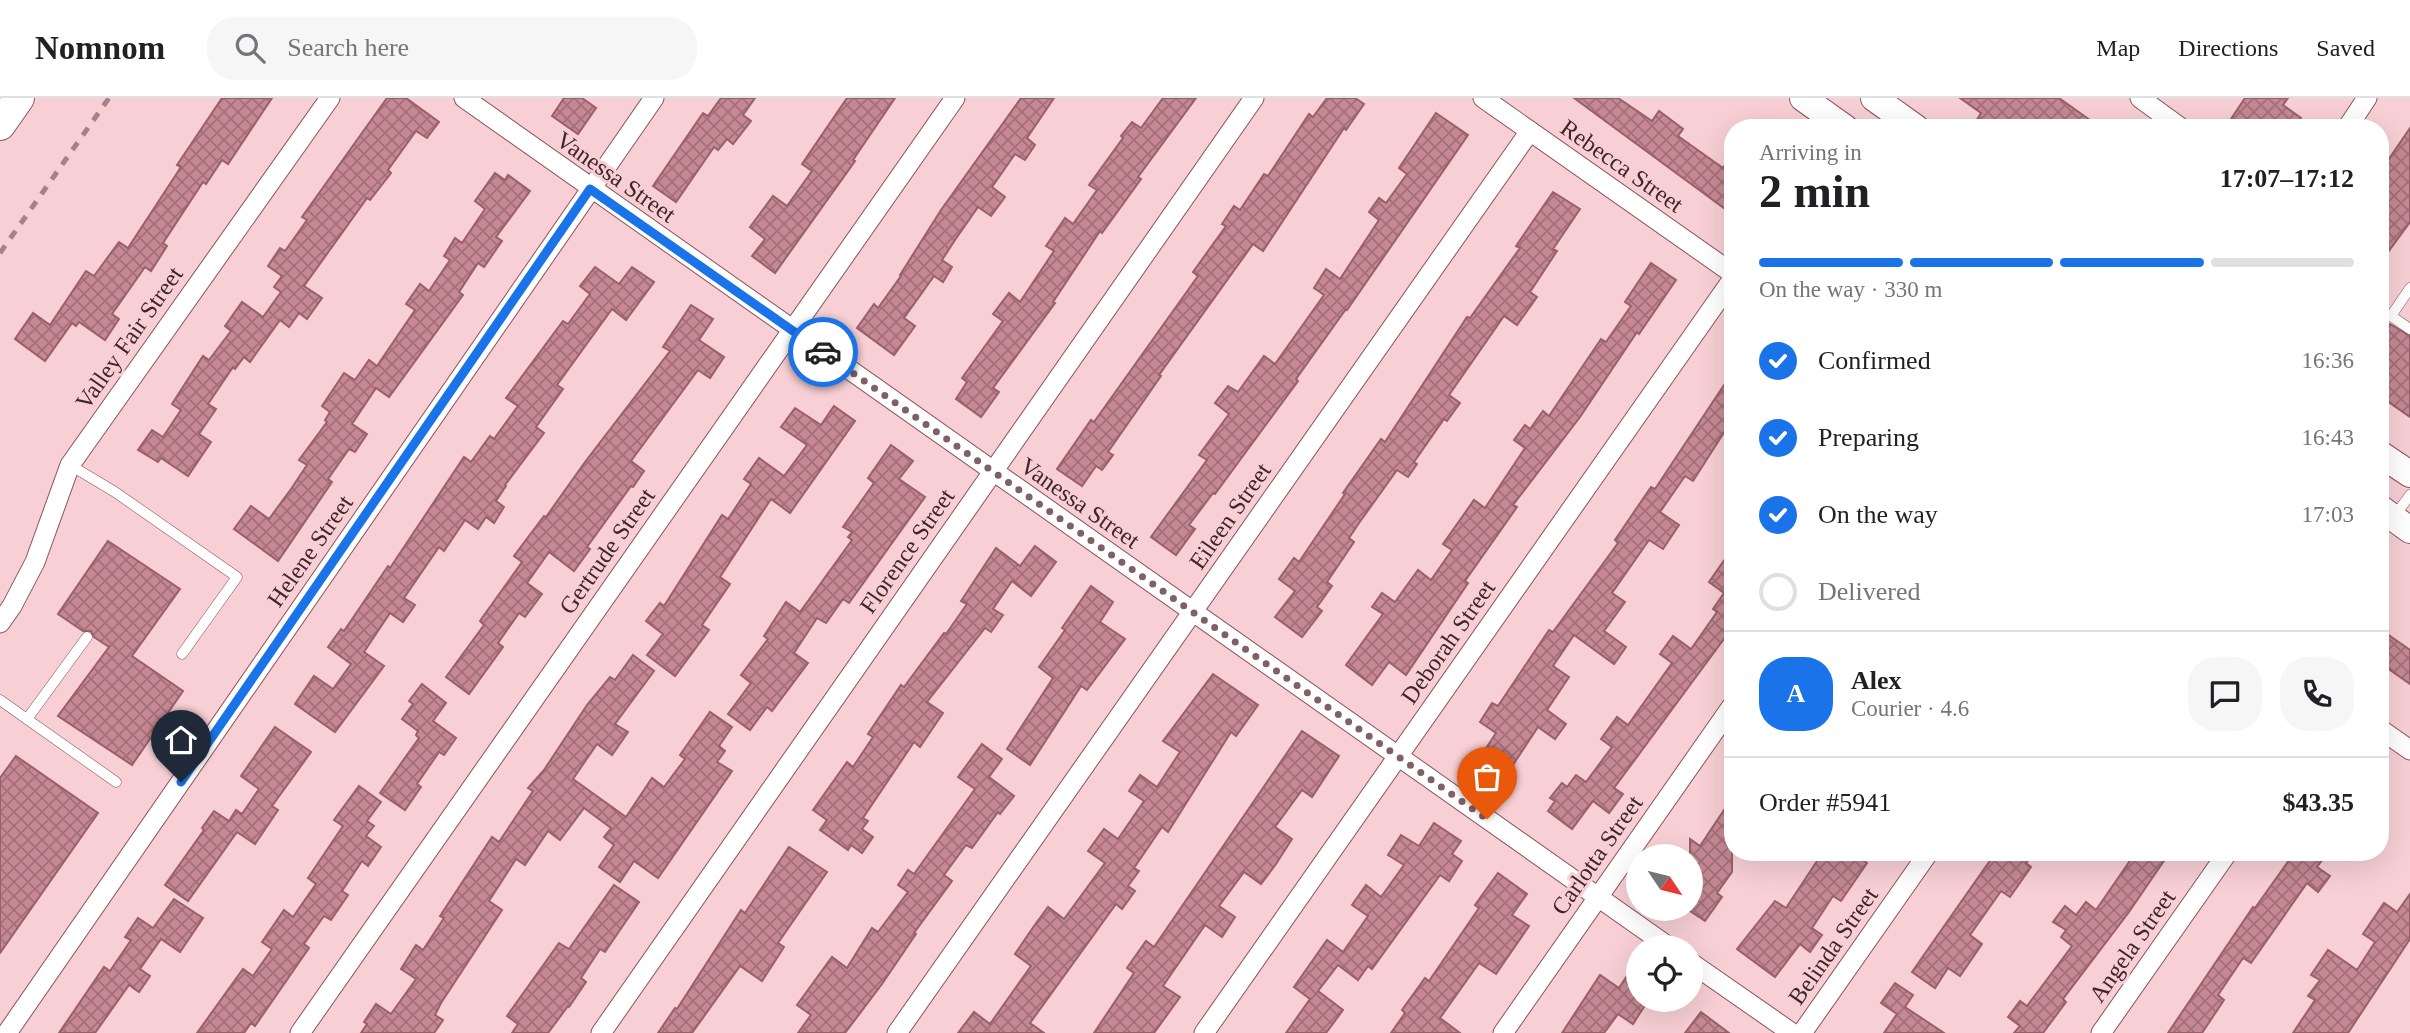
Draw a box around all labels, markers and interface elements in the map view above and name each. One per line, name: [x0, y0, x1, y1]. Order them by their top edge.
search box: [207, 17, 697, 80]
icon: search: [231, 29, 269, 67]
text: Nomnom: [35, 30, 165, 66]
text: Search here: [287, 33, 409, 62]
text: Map: [2096, 35, 2140, 61]
text: Directions: [2178, 35, 2278, 61]
text: Saved: [2316, 35, 2375, 61]
street label: Rebecca Street: [1556, 114, 1688, 218]
street label: Vanessa Street: [551, 126, 681, 228]
text: Arriving in: [1759, 140, 1862, 165]
text: 17:07–17:12: [2220, 164, 2354, 193]
text: 2 min: [1759, 166, 1870, 217]
street label: Valley Fair Street: [70, 261, 188, 414]
text: On the way · 330 m: [1759, 277, 1942, 302]
courier: [788, 317, 858, 387]
icon: car: [804, 333, 842, 371]
icon: check: [1759, 342, 1797, 380]
text: Confirmed: [1818, 346, 1931, 375]
text: 16:36: [2302, 348, 2354, 373]
icon: check: [1759, 419, 1797, 457]
text: Preparing: [1818, 423, 1919, 452]
text: 16:43: [2302, 425, 2354, 450]
street label: Vanessa Street: [1015, 452, 1145, 554]
street label: Eileen Street: [1184, 458, 1276, 574]
street label: Gertrude Street: [554, 483, 660, 619]
street label: Florence Street: [854, 483, 960, 618]
street label: Helene Street: [262, 490, 358, 612]
icon: check: [1759, 496, 1797, 534]
text: On the way: [1818, 500, 1938, 529]
text: 17:03: [2302, 502, 2354, 527]
street label: Deborah Street: [1396, 575, 1500, 709]
text: Delivered: [1818, 577, 1921, 606]
button: chat: [2188, 657, 2262, 731]
button: phone: [2280, 657, 2354, 731]
text: Alex: [1851, 666, 1902, 695]
text: A: [1787, 679, 1805, 708]
text: Courier · 4.6: [1851, 696, 1969, 721]
pin: [151, 710, 211, 782]
icon: home: [162, 721, 200, 759]
pin: [1457, 747, 1517, 819]
icon: bag: [1468, 758, 1506, 796]
text: Order #5941: [1759, 788, 1891, 817]
text: $43.35: [2283, 788, 2354, 817]
street label: Carlotta Street: [1546, 790, 1648, 920]
north arrow: [1626, 844, 1703, 920]
map controls: [1626, 844, 1703, 1012]
street label: Belinda Street: [1783, 882, 1883, 1009]
street label: Angela Street: [2084, 885, 2180, 1007]
button: locate: [1626, 935, 1703, 1012]

